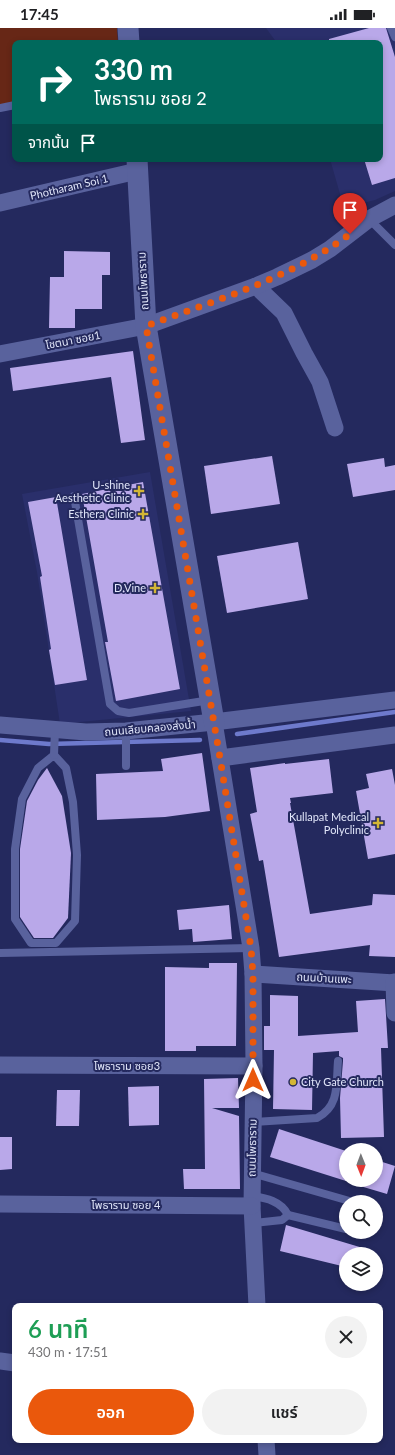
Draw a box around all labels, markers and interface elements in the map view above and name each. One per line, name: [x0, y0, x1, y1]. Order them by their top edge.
text: 17:45: [20, 5, 59, 23]
text: 330 m: [94, 52, 173, 86]
icon: right: [28, 56, 80, 108]
text: โพธาราม ซอย 2: [94, 87, 207, 109]
icon: arrive: [77, 132, 99, 154]
text: จากนั้น: [28, 133, 69, 151]
street label: Photharam Soi 1: [29, 171, 109, 202]
pin: [333, 193, 367, 234]
icon: arrive: [339, 199, 361, 221]
street label: ถนนโพธาราม: [134, 252, 151, 310]
street label: โชตนา ซอย1: [44, 328, 101, 351]
place label: U-shine Aesthetic Clinic: [55, 478, 130, 504]
marker: U-shine Aesthetic Clinic: [133, 485, 145, 497]
place label: Esthera Clinic: [68, 507, 134, 520]
marker: Esthera Clinic: [137, 508, 149, 520]
place label: D.Vine: [114, 581, 146, 594]
marker: D.Vine: [149, 582, 161, 594]
street label: ถนนเลียบคลองส่งน้ำ: [104, 716, 196, 738]
place label: Kullapat Medical Polyclinic: [289, 810, 369, 836]
marker: Kullapat Medical Polyclinic: [372, 817, 384, 829]
street label: ถนนบ้านแพะ: [296, 970, 352, 985]
street label: โพธาราม ซอย3: [94, 1059, 160, 1072]
position arrow: [232, 1059, 274, 1101]
place label: City Gate Church: [301, 1075, 384, 1088]
marker: City Gate Church: [288, 1077, 298, 1087]
street label: ถนนโพธาราม: [244, 1119, 259, 1177]
north arrow: [339, 1143, 383, 1187]
map controls: [339, 1143, 383, 1291]
button: search: [339, 1195, 383, 1239]
street label: โพธาราม ซอย 4: [92, 1198, 161, 1211]
button: layers: [339, 1247, 383, 1291]
text: 6 นาที: [28, 1314, 88, 1343]
button: close: [325, 1316, 367, 1358]
text: 430 m · 17:51: [28, 1344, 108, 1360]
button: ออก: [28, 1389, 194, 1435]
button: แชร์: [202, 1389, 367, 1435]

